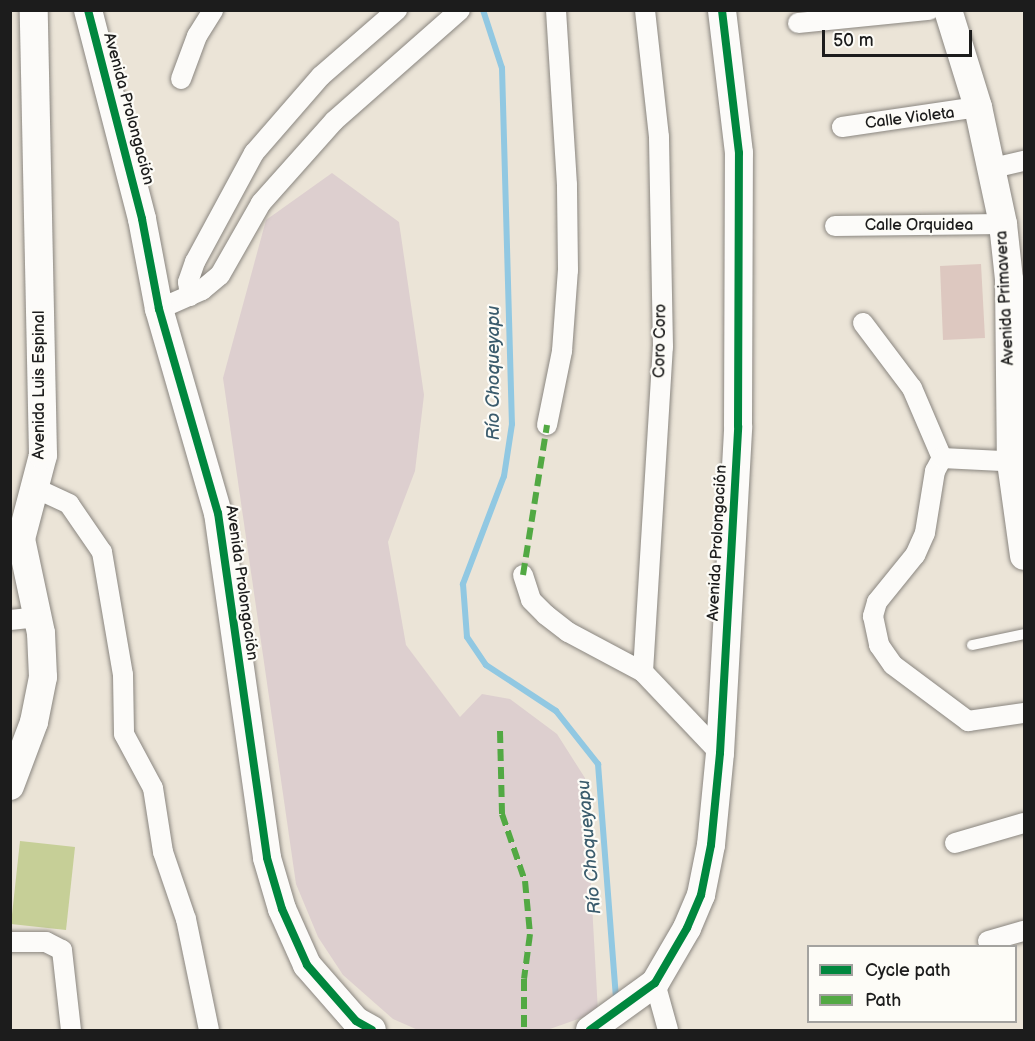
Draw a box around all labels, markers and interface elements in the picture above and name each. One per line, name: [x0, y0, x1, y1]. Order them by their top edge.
scale bar: [825, 18, 975, 56]
text: 50 m: [833, 30, 874, 51]
street label: Avenida Prolongación: [98, 31, 158, 187]
street label: Calle Violeta: [864, 104, 956, 134]
street label: Calle Orquidea: [865, 216, 973, 236]
street label: Avenida Primavera: [993, 230, 1019, 366]
street label: Coro Coro: [651, 304, 671, 378]
water label: Río Choqueyapu: [483, 306, 505, 440]
street label: Avenida Luis Espinal: [30, 311, 50, 459]
street label: Avenida Prolongación: [704, 464, 732, 622]
street label: Avenida Prolongación: [221, 504, 261, 662]
water label: Río Choqueyapu: [573, 779, 607, 915]
legend: [807, 945, 1017, 1023]
text: Cycle path: [865, 960, 951, 981]
text: Path: [865, 990, 901, 1011]

